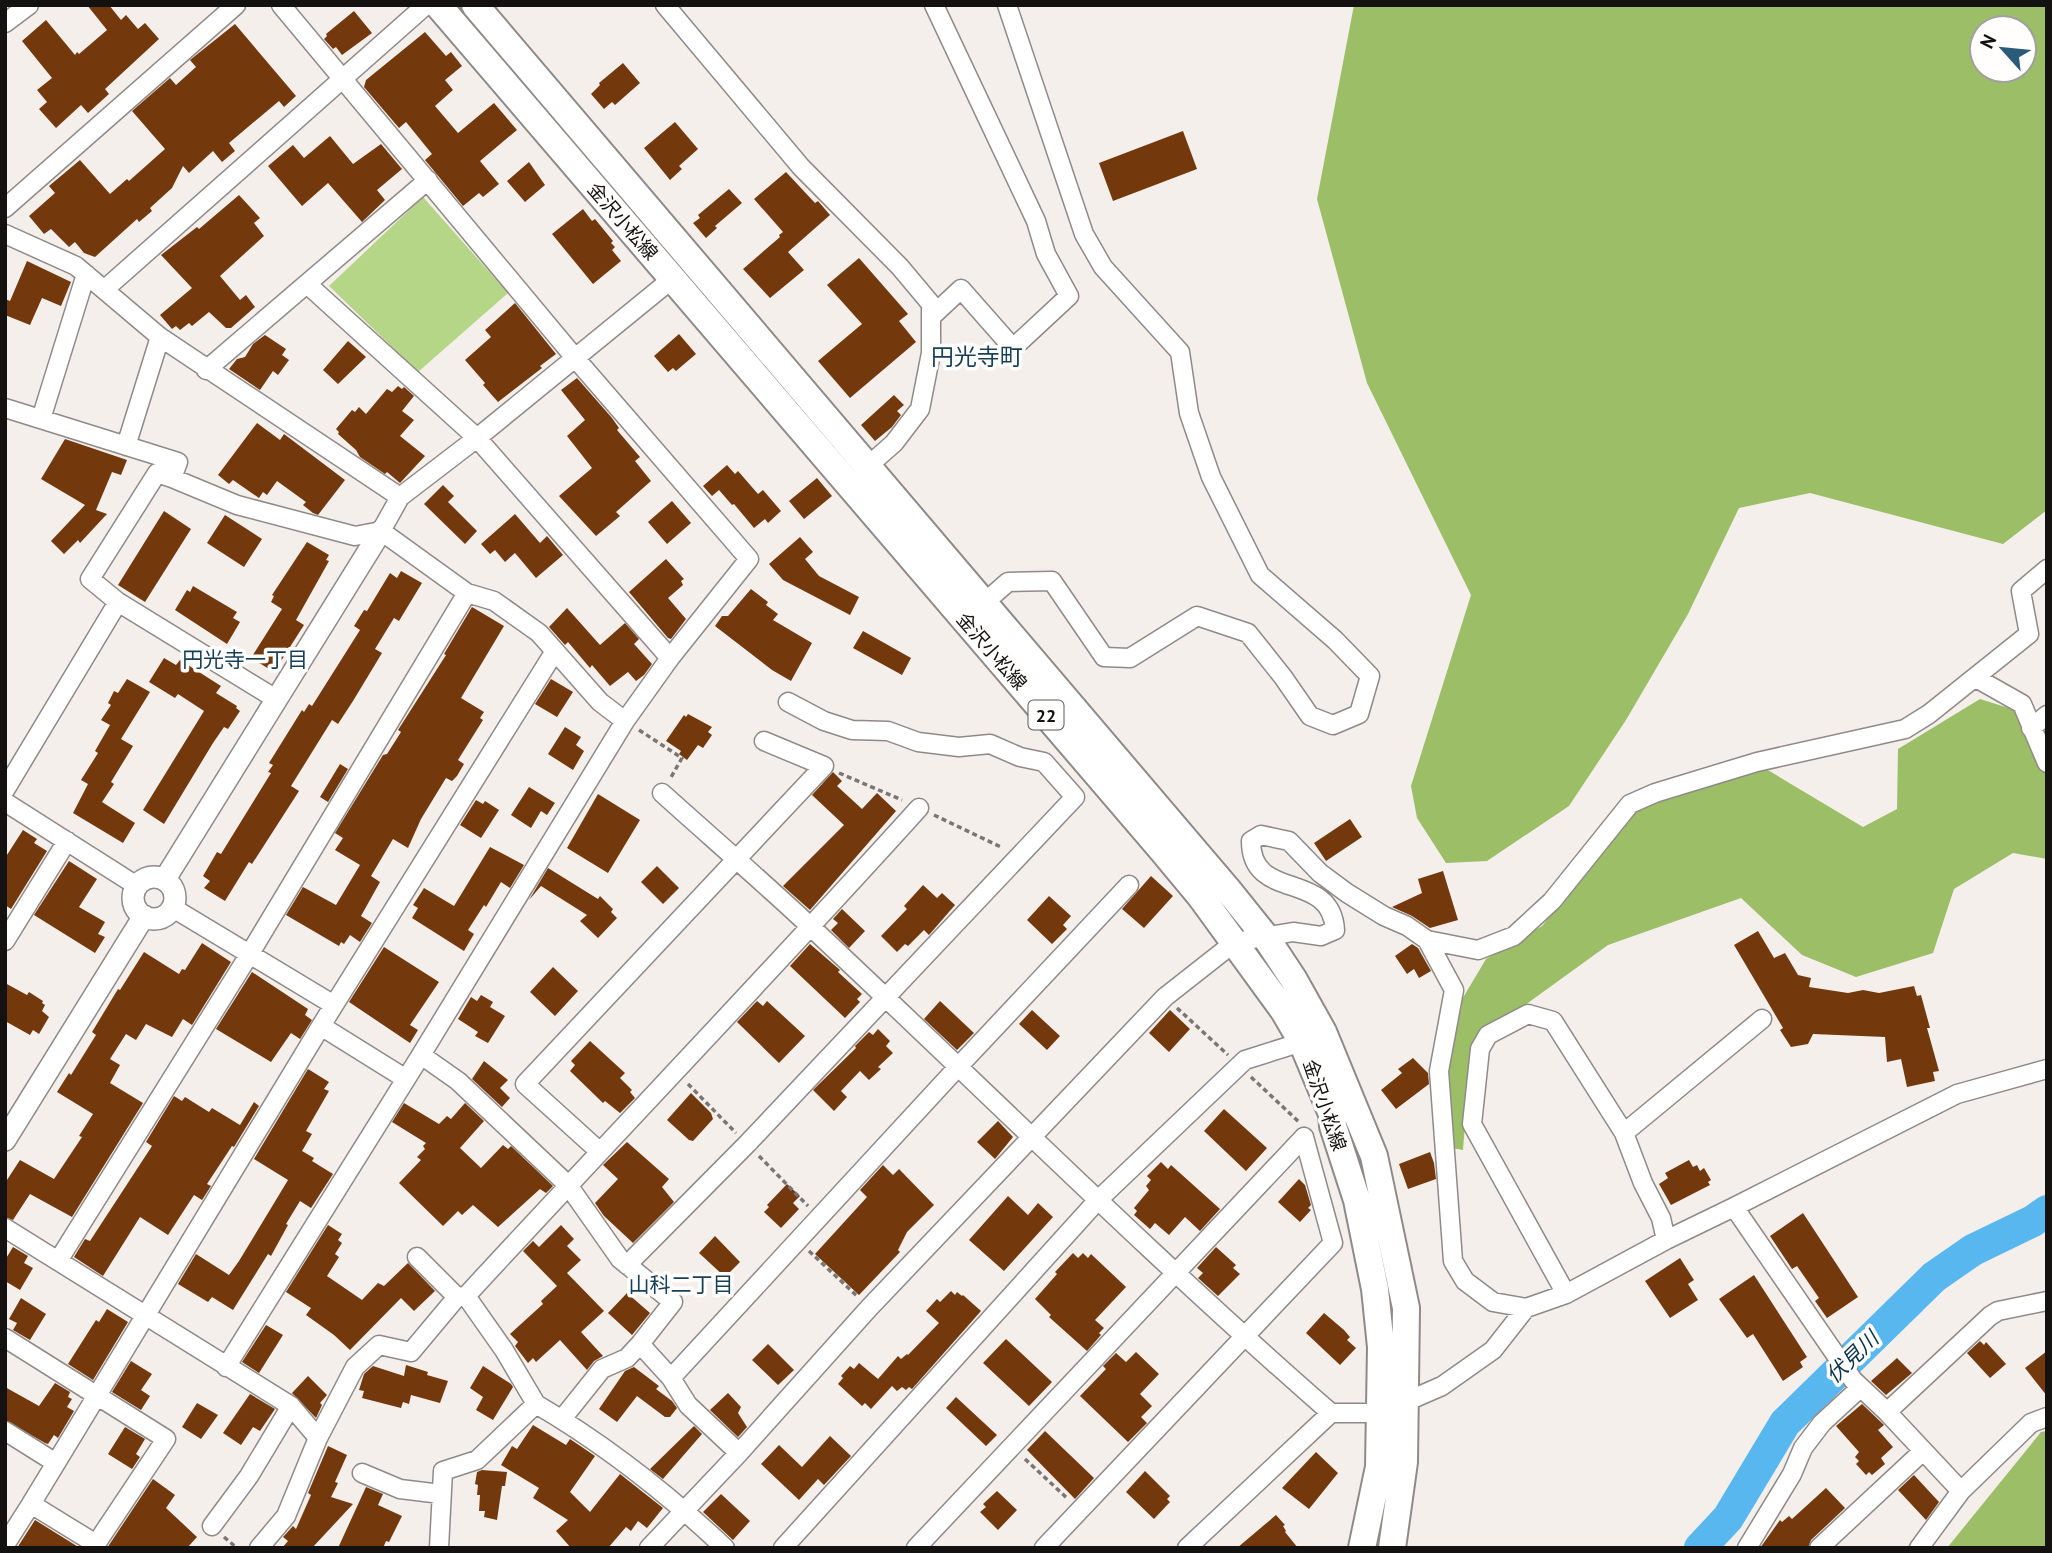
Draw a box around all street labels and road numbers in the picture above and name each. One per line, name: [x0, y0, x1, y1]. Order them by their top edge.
street label: 金沢小松線: [583, 177, 663, 265]
street label: 金沢小松線: [952, 607, 1032, 695]
road number: 22: [1028, 700, 1064, 730]
street label: 金沢小松線: [1298, 1056, 1352, 1154]

